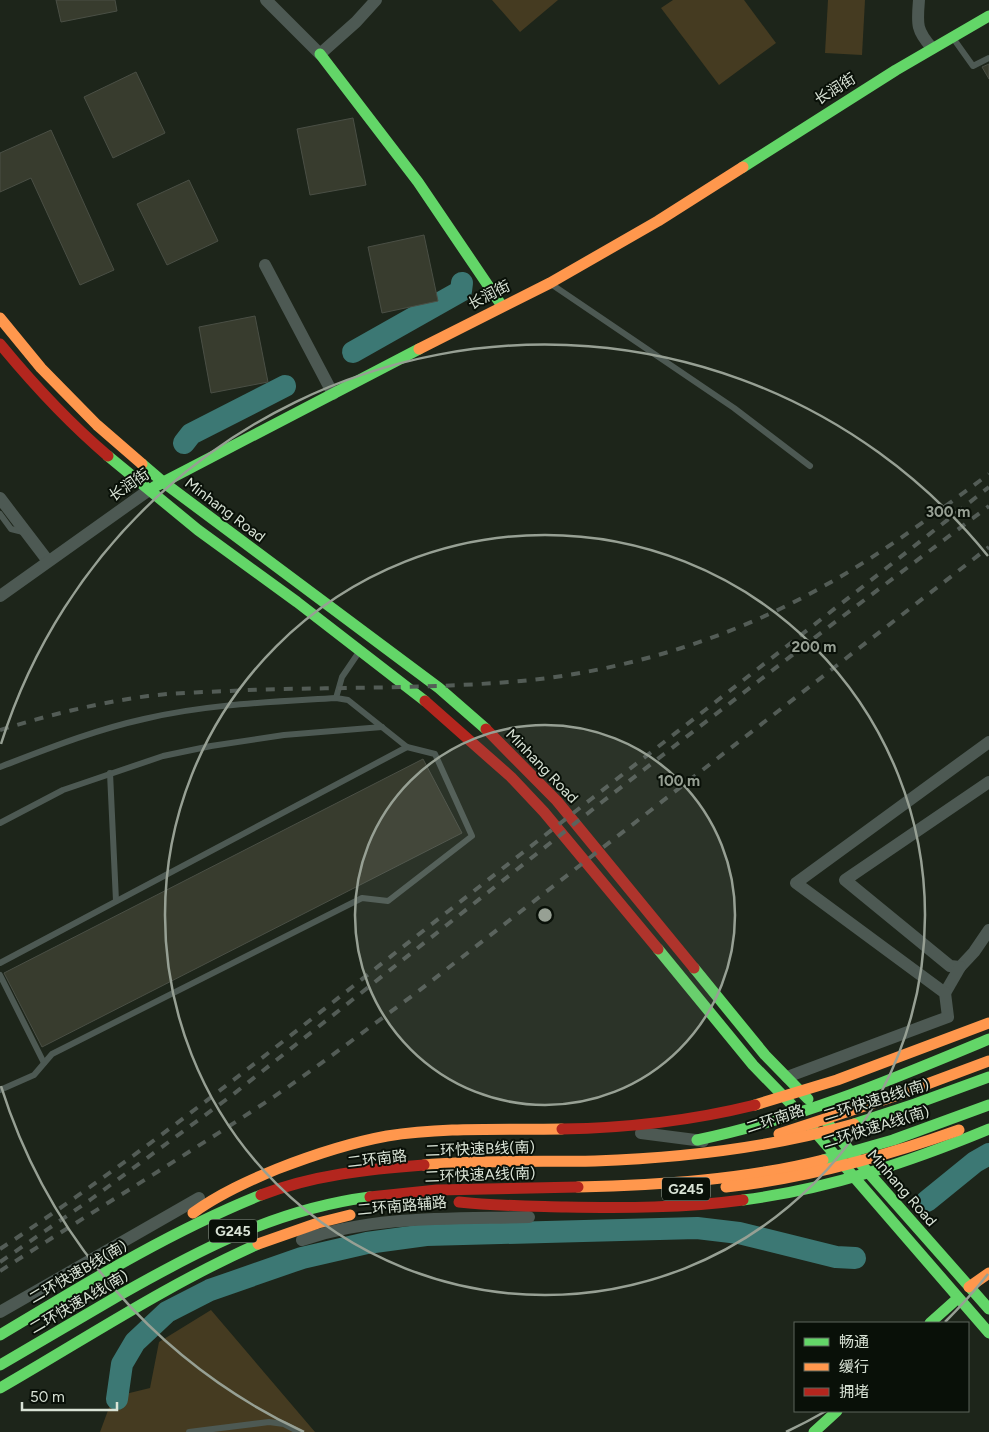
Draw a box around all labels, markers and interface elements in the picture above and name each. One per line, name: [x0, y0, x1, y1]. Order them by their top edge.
street label: 长润街: [811, 69, 859, 109]
street label: 长润街: [465, 277, 513, 313]
street label: 长润街: [105, 465, 153, 505]
street label: Minhang Road: [181, 474, 269, 546]
text: 300 m: [926, 503, 970, 521]
text: 200 m: [792, 638, 836, 656]
street label: Minhang Road: [502, 725, 582, 807]
text: 100 m: [658, 772, 700, 790]
centre of rings: [536, 906, 554, 924]
street label: 二环快速B线(南): [821, 1075, 931, 1125]
street label: 二环南路: [744, 1101, 806, 1137]
street label: 二环快速A线(南): [820, 1102, 932, 1152]
street label: 二环快速B线(南): [425, 1138, 535, 1160]
street label: 二环南路: [346, 1146, 408, 1172]
street label: Minhang Road: [864, 1146, 940, 1230]
street label: 二环快速A线(南): [424, 1164, 536, 1186]
road number: G245: [662, 1178, 710, 1200]
street label: 二环南路辅路: [356, 1193, 448, 1219]
road number: G245: [209, 1220, 257, 1242]
street label: 二环快速B线(南): [26, 1237, 130, 1307]
street label: 二环快速A线(南): [27, 1267, 131, 1337]
legend: [794, 1322, 969, 1412]
text: 畅通: [839, 1333, 869, 1351]
text: 缓行: [839, 1358, 869, 1376]
scale bar: [22, 1380, 118, 1412]
text: 拥堵: [839, 1383, 869, 1401]
text: 50 m: [30, 1388, 65, 1406]

